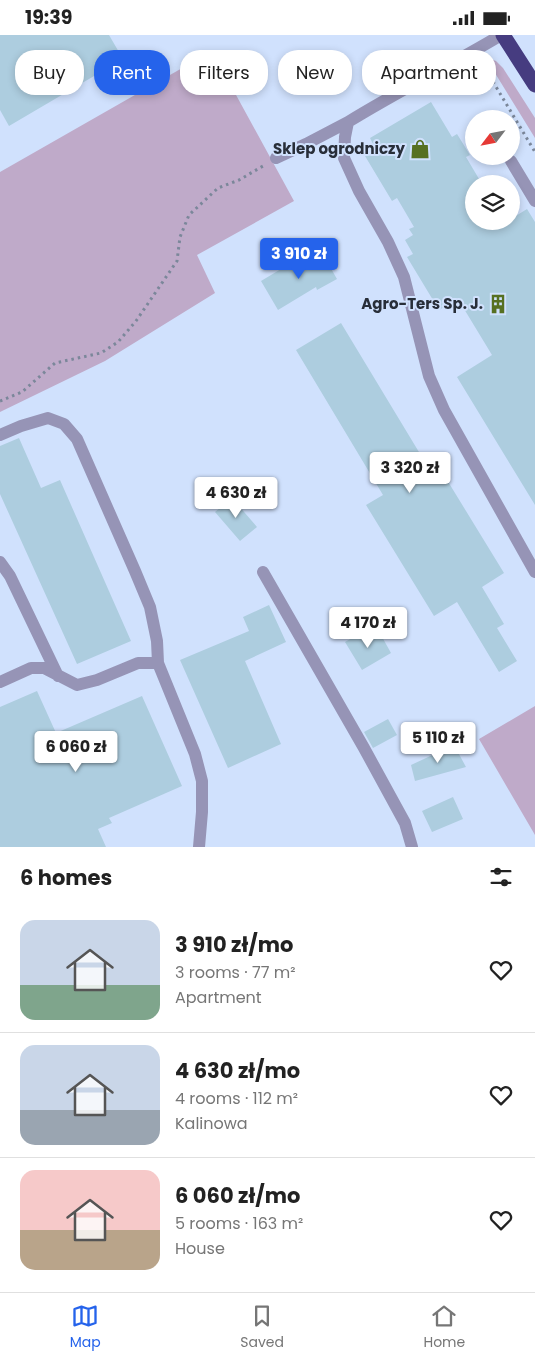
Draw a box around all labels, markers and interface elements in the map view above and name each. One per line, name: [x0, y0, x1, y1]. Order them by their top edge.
text: 19:39: [25, 4, 72, 31]
chip: Buy: [15, 50, 84, 95]
chip: Rent: [94, 50, 170, 95]
chip: Filters: [180, 50, 268, 95]
chip: New: [278, 50, 352, 95]
chip: Apartment: [362, 50, 496, 95]
north arrow: [465, 110, 520, 165]
map controls: [465, 110, 520, 230]
place label: Sklep ogrodniczy: [273, 138, 406, 159]
shop icon: Sklep ogrodniczy: [409, 138, 431, 160]
button: layers: [465, 175, 520, 230]
pin: 3 910 zł: [247, 237, 351, 280]
text: 3 910 zł: [271, 242, 327, 265]
place label: Agro-Ters Sp. J.: [361, 293, 483, 314]
building icon: Agro-Ters Sp. J.: [487, 293, 509, 315]
pin: 3 320 zł: [358, 451, 462, 494]
text: 3 320 zł: [381, 456, 439, 479]
pin: 4 630 zł: [184, 477, 288, 519]
text: 4 630 zł: [206, 481, 267, 504]
pin: 4 170 zł: [316, 607, 420, 649]
text: 4 170 zł: [340, 611, 396, 634]
pin: 5 110 zł: [386, 721, 490, 764]
text: 5 110 zł: [412, 726, 464, 749]
pin: 6 060 zł: [24, 731, 128, 773]
text: 6 060 zł: [45, 735, 107, 758]
text: 6 homes: [20, 863, 112, 892]
icon: filters: [487, 863, 515, 891]
text: 3 910 zł/mo: [175, 930, 293, 959]
icon: home: [60, 940, 120, 1000]
icon: heart: [487, 956, 515, 984]
text: 3 rooms · 77 m²: [175, 961, 295, 984]
text: Apartment: [175, 986, 262, 1009]
text: 4 630 zł/mo: [175, 1056, 300, 1085]
icon: home: [60, 1065, 120, 1125]
icon: heart: [487, 1081, 515, 1109]
text: 4 rooms · 112 m²: [175, 1087, 298, 1110]
text: Kalinowa: [175, 1112, 248, 1135]
text: 6 060 zł/mo: [175, 1181, 300, 1210]
icon: home: [60, 1190, 120, 1250]
icon: heart: [487, 1206, 515, 1234]
text: 5 rooms · 163 m²: [175, 1212, 303, 1235]
text: House: [175, 1237, 225, 1260]
tab: Map: [70, 1302, 101, 1353]
tab: Saved: [240, 1302, 284, 1353]
tab: Home: [423, 1302, 465, 1353]

